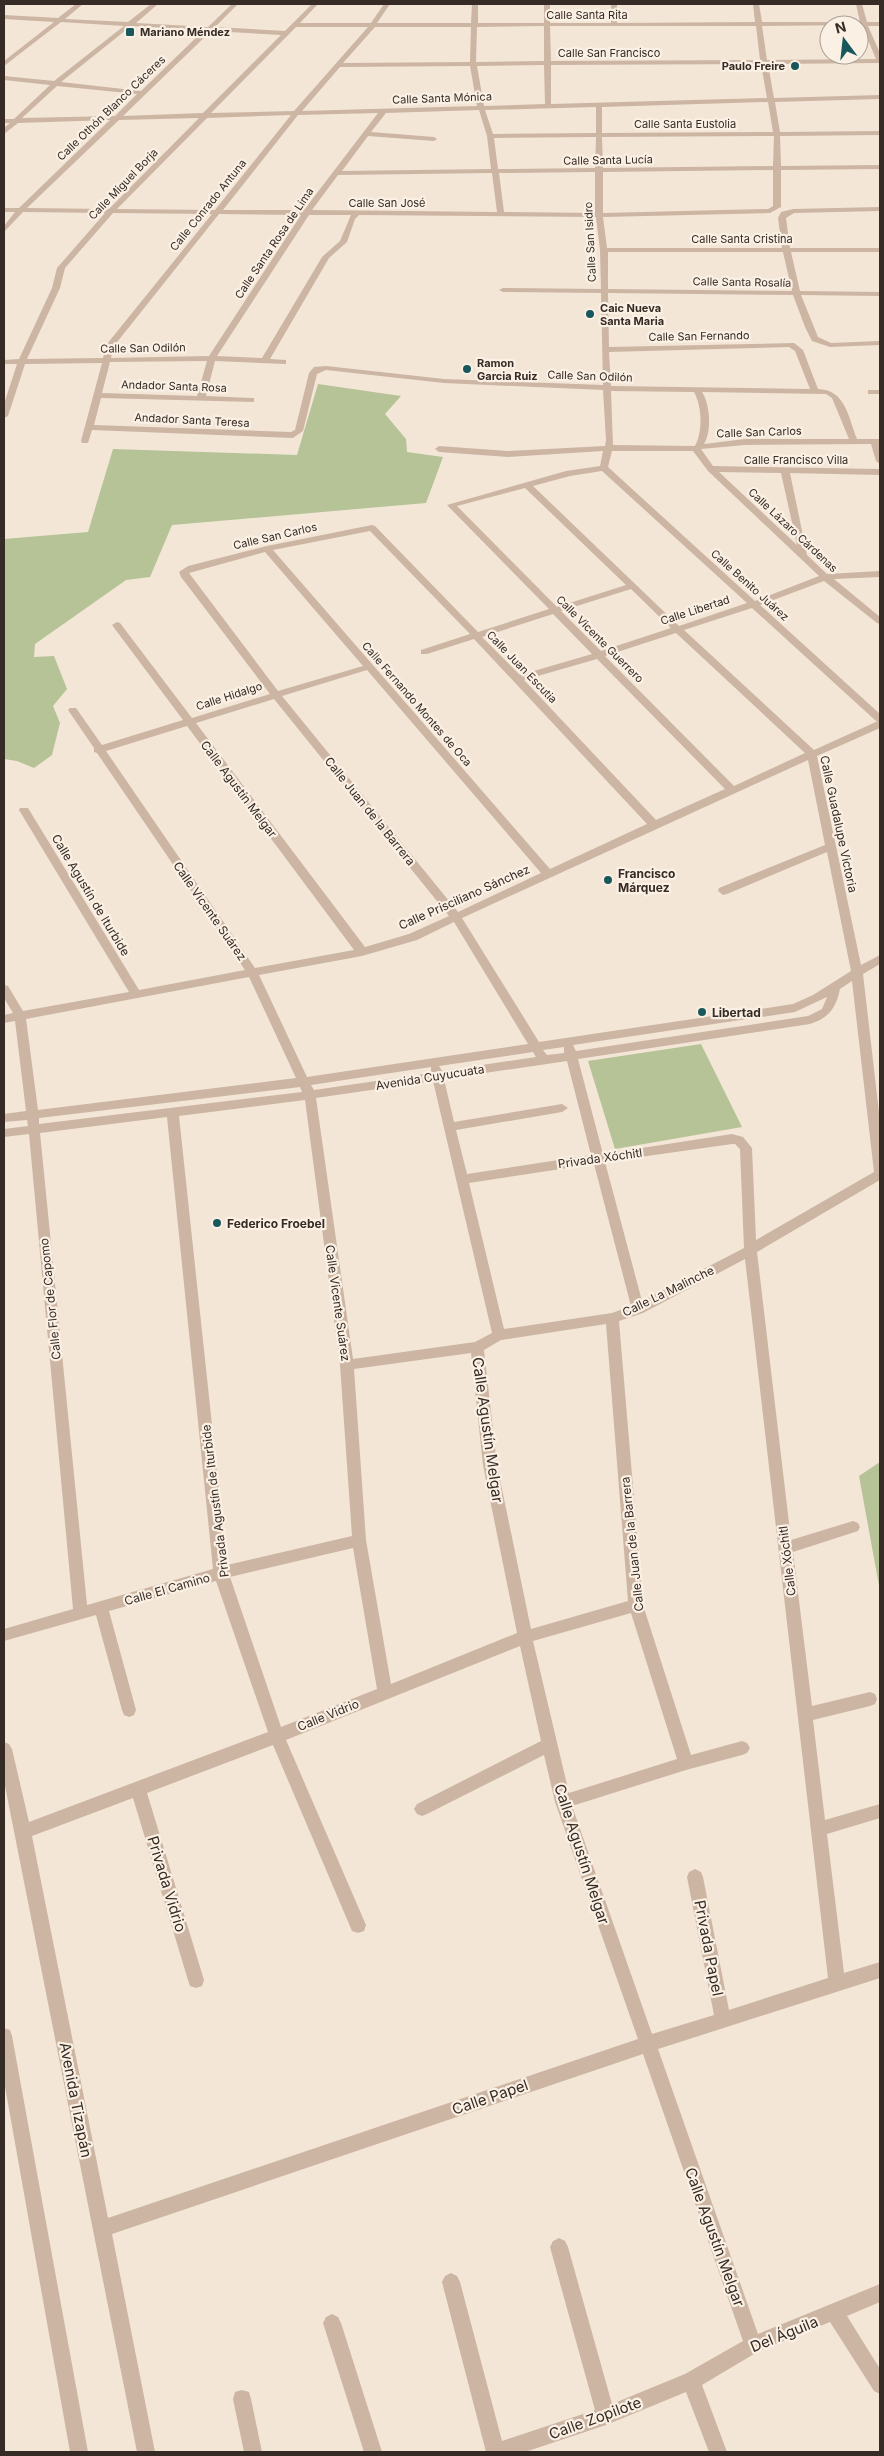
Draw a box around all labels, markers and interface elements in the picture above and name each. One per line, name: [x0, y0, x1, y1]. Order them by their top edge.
street label: Calle Santa Rita: [546, 8, 628, 22]
north arrow: [819, 15, 869, 65]
text: N: [833, 17, 848, 37]
place label: Mariano Méndez: [140, 25, 230, 39]
marker: Mariano Méndez: [124, 26, 136, 38]
street label: Calle San Francisco: [558, 46, 661, 60]
street label: Calle Othón Blanco Cáceres: [54, 52, 168, 164]
place label: Paulo Freire: [722, 59, 785, 73]
marker: Paulo Freire: [789, 60, 801, 72]
street label: Calle Santa Mónica: [392, 89, 492, 107]
street label: Calle Santa Eustolia: [634, 117, 736, 131]
street label: Calle Miguel Borja: [85, 145, 161, 223]
street label: Calle Santa Lucía: [563, 152, 653, 168]
street label: Calle Conrado Antuna: [167, 156, 249, 254]
street label: Calle Santa Rosa de Lima: [232, 185, 316, 301]
street label: Calle San José: [349, 196, 425, 210]
street label: Calle San Isidro: [581, 201, 599, 283]
street label: Calle Santa Cristina: [691, 232, 793, 246]
street label: Calle Santa Rosalía: [693, 274, 791, 290]
place label: Caic Nueva Santa Maria: [600, 301, 664, 328]
marker: Caic Nueva Santa Maria: [584, 308, 596, 320]
street label: Calle San Fernando: [648, 328, 750, 344]
street label: Calle San Odilón: [100, 340, 186, 356]
place label: Ramon Garcia Ruiz: [477, 356, 538, 383]
marker: Ramon Garcia Ruiz: [461, 363, 473, 375]
street label: Calle San Odilón: [547, 368, 633, 384]
street label: Andador Santa Rosa: [121, 377, 227, 395]
street label: Andador Santa Teresa: [134, 410, 250, 430]
street label: Calle San Carlos: [716, 424, 802, 440]
street label: Calle Francisco Villa: [744, 453, 848, 467]
street label: Calle Lázaro Cárdenas: [745, 485, 841, 575]
street label: Calle San Carlos: [232, 520, 318, 552]
street label: Calle Benito Juárez: [708, 546, 792, 624]
street label: Calle Vicente Guerrero: [553, 592, 647, 686]
street label: Calle Libertad: [659, 592, 731, 628]
street label: Calle Juan Escutia: [484, 628, 560, 706]
street label: Calle Fernando Montes de Oca: [359, 639, 475, 769]
street label: Calle Hidalgo: [194, 679, 264, 713]
street label: Calle Agustín Melgar: [198, 738, 281, 841]
street label: Calle Juan de la Barrera: [322, 754, 418, 868]
street label: Calle Guadalupe Victoria: [817, 754, 861, 894]
street label: Calle Agustín de Iturbide: [49, 831, 133, 959]
street label: Calle Vicente Suárez: [170, 859, 250, 963]
street label: Calle Prisciliano Sánchez: [396, 861, 532, 933]
place label: Francisco Márquez: [618, 866, 675, 895]
marker: Francisco Márquez: [602, 874, 614, 886]
place label: Libertad: [712, 1005, 761, 1020]
marker: Libertad: [696, 1006, 708, 1018]
street label: Avenida Cuyucuata: [375, 1061, 485, 1093]
street label: Privada Xóchitl: [557, 1145, 643, 1171]
place label: Federico Froebel: [227, 1216, 325, 1231]
marker: Federico Froebel: [211, 1217, 223, 1229]
street label: Calle Flor de Capomo: [36, 1237, 64, 1361]
street label: Calle Vicente Suárez: [322, 1244, 354, 1362]
street label: Calle La Malinche: [620, 1262, 716, 1320]
street label: Calle Agustín Melgar: [468, 1356, 508, 1504]
street label: Privada Agustín de Iturbide: [198, 1424, 232, 1578]
street label: Calle Juan de la Barrera: [617, 1476, 647, 1612]
street label: Calle Xóchitl: [775, 1525, 799, 1597]
street label: Calle El Camino: [122, 1570, 212, 1608]
street label: Calle Vidrio: [295, 1696, 361, 1734]
street label: Calle Agustín Melgar: [550, 1781, 614, 1927]
street label: Privada Vidrio: [143, 1834, 191, 1934]
street label: Privada Papel: [690, 1898, 728, 1998]
street label: Avenida Tizapán: [55, 2041, 97, 2159]
street label: Calle Papel: [449, 2075, 531, 2119]
street label: Calle Agustín Melgar: [681, 2165, 749, 2310]
street label: Del Águila: [747, 2312, 821, 2356]
street label: Calle Zopilote: [546, 2392, 644, 2444]

